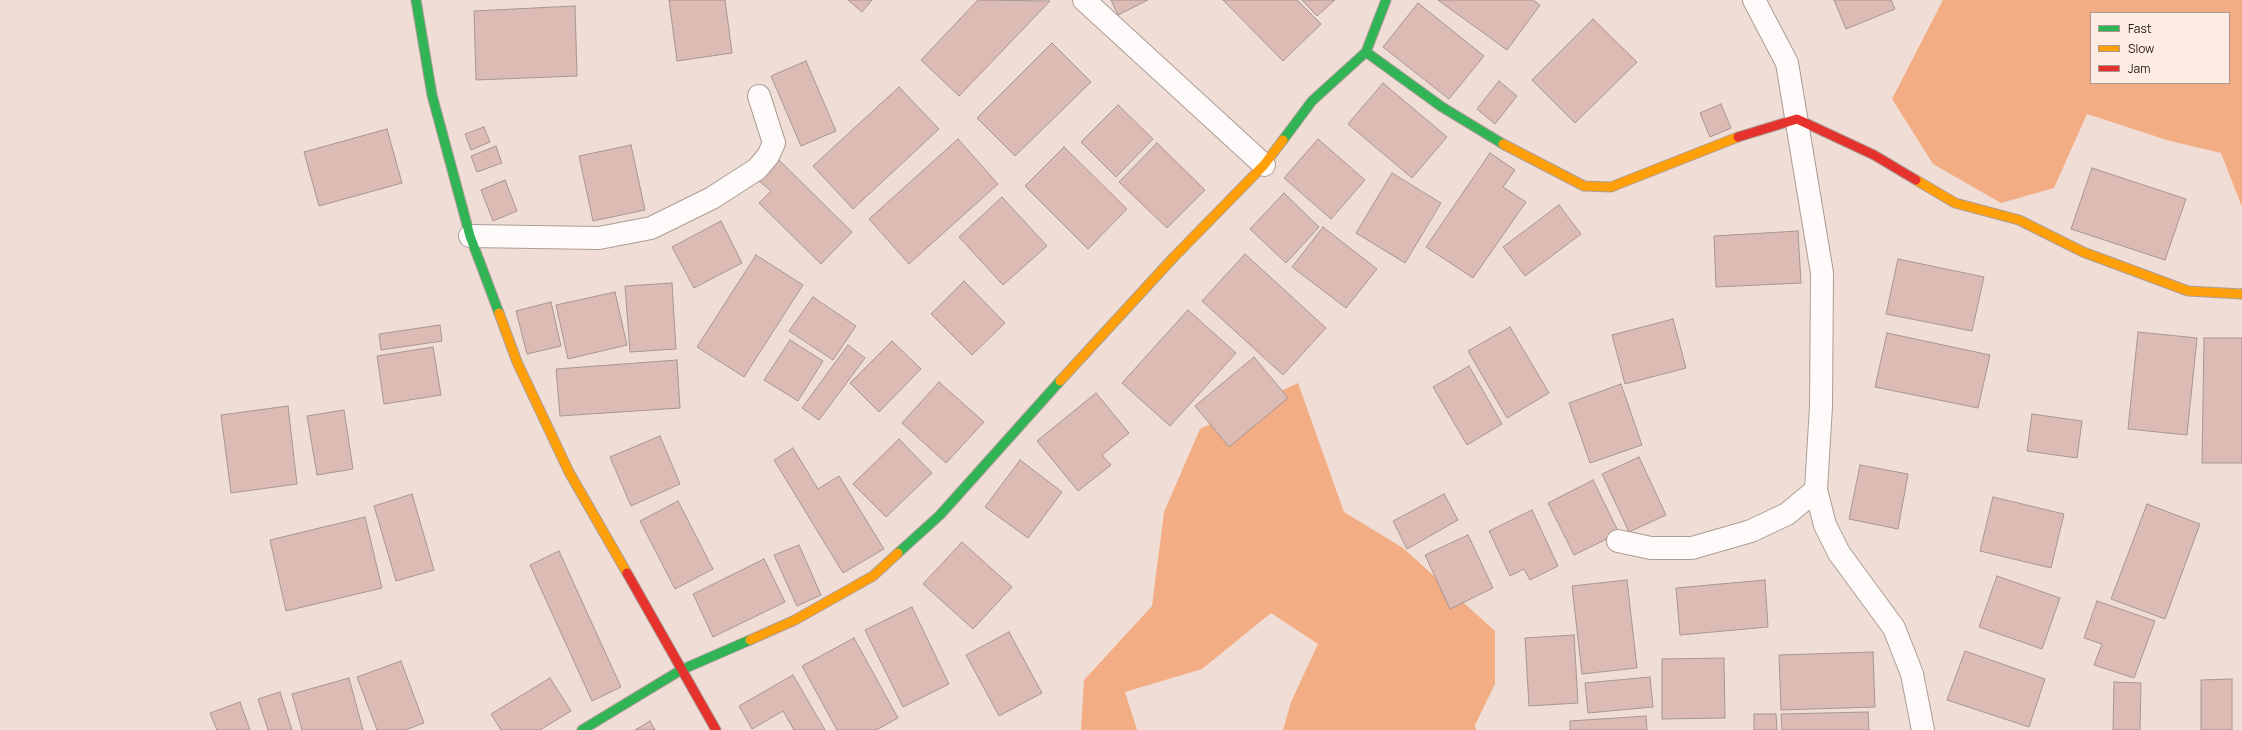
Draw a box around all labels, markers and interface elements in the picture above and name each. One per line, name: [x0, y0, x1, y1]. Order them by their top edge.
legend: [2090, 12, 2230, 84]
text: Fast: [2128, 20, 2152, 37]
text: Slow: [2128, 40, 2154, 57]
text: Jam: [2128, 60, 2150, 77]

